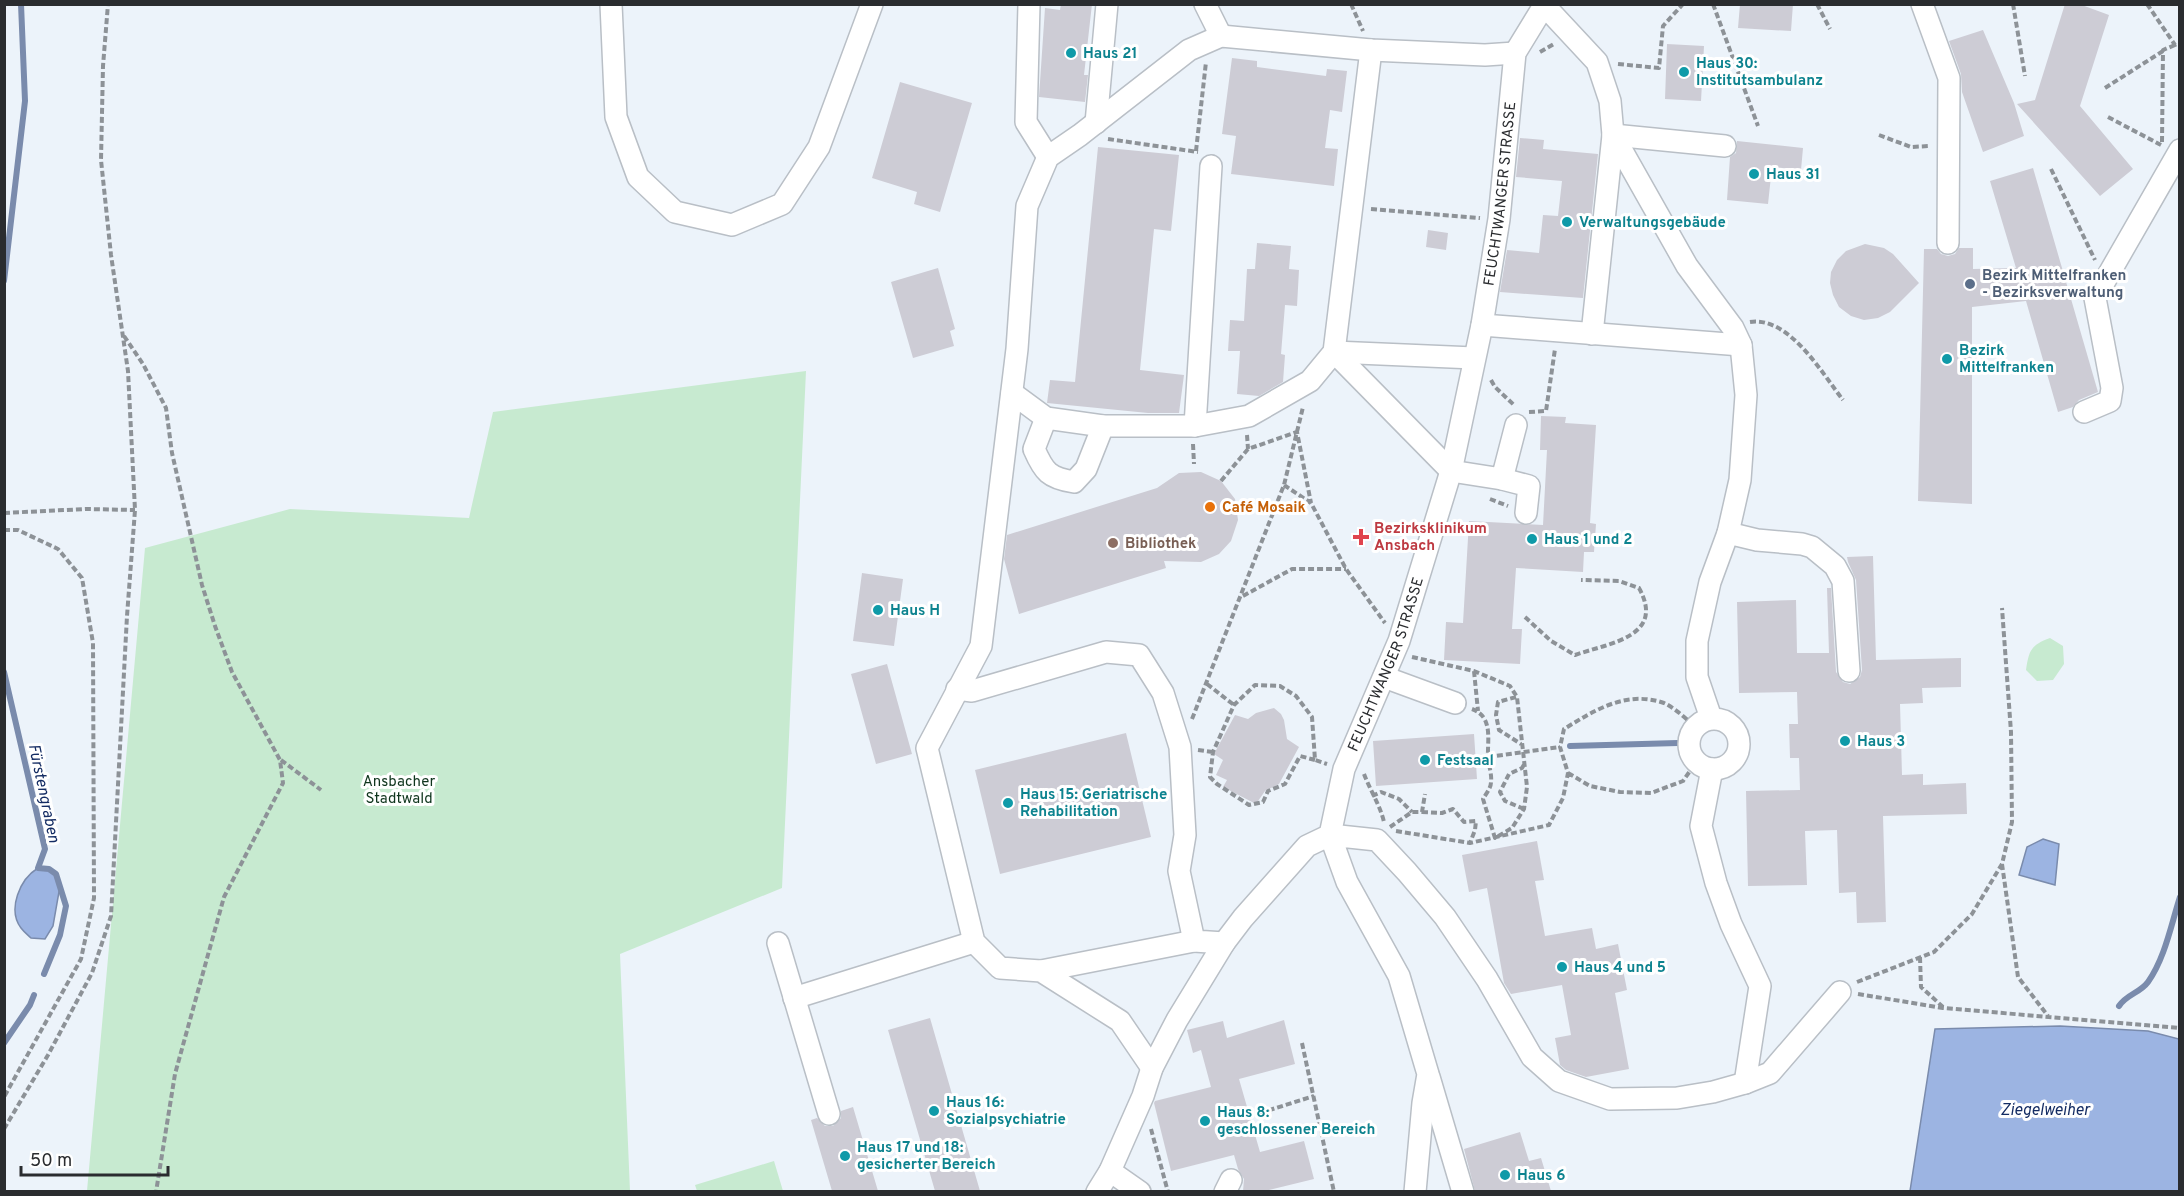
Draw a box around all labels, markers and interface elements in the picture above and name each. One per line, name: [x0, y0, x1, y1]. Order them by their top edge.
place label: Haus 21: [1083, 45, 1137, 64]
marker: Haus 21: [1064, 46, 1078, 60]
place label: Haus 30: Institutsambulanz: [1696, 55, 1823, 91]
marker: Haus 30: Institutsambulanz: [1677, 65, 1691, 79]
street label: FEUCHTWANGER STRASSE: [1480, 101, 1521, 287]
place label: Haus 31: [1766, 166, 1820, 185]
marker: Haus 31: [1747, 167, 1761, 181]
place label: Verwaltungsgebäude: [1579, 214, 1726, 233]
marker: Verwaltungsgebäude: [1560, 215, 1574, 229]
place label: Bezirk Mittelfranken - Bezirksverwaltung: [1982, 267, 2126, 303]
marker: Bezirk Mittelfranken - Bezirksverwaltung: [1963, 277, 1977, 291]
place label: Bezirk Mittelfranken: [1959, 342, 2054, 378]
marker: Bezirk Mittelfranken: [1940, 352, 1954, 366]
place label: Café Mosaik: [1222, 499, 1306, 518]
marker: Café Mosaik: [1203, 500, 1217, 514]
place label: Bezirksklinikum Ansbach: [1374, 520, 1487, 556]
marker: Bezirksklinikum Ansbach: [1352, 528, 1370, 546]
place label: Haus 1 und 2: [1544, 531, 1632, 550]
marker: Haus 1 und 2: [1525, 532, 1539, 546]
place label: Bibliothek: [1125, 535, 1197, 554]
marker: Bibliothek: [1106, 536, 1120, 550]
street label: FEUCHTWANGER STRASSE: [1345, 575, 1429, 755]
place label: Haus H: [890, 602, 940, 621]
marker: Haus H: [871, 603, 885, 617]
place label: Haus 3: [1857, 733, 1905, 752]
marker: Haus 3: [1838, 734, 1852, 748]
water label: Fürstengraben: [23, 742, 63, 845]
place label: Festsaal: [1437, 752, 1494, 771]
marker: Festsaal: [1418, 753, 1432, 767]
park label: Ansbacher Stadtwald: [363, 773, 435, 809]
place label: Haus 15: Geriatrische Rehabilitation: [1020, 786, 1167, 822]
marker: Haus 15: Geriatrische Rehabilitation: [1001, 796, 1015, 810]
place label: Haus 4 und 5: [1574, 959, 1666, 978]
marker: Haus 4 und 5: [1555, 960, 1569, 974]
place label: Haus 16: Sozialpsychiatrie: [946, 1094, 1066, 1130]
water label: Ziegelweiher: [2000, 1101, 2092, 1121]
marker: Haus 16: Sozialpsychiatrie: [927, 1104, 941, 1118]
place label: Haus 8: geschlossener Bereich: [1217, 1104, 1375, 1140]
marker: Haus 8: geschlossener Bereich: [1198, 1114, 1212, 1128]
scale bar: [21, 1139, 168, 1177]
place label: Haus 17 und 18: gesicherter Bereich: [857, 1139, 996, 1175]
marker: Haus 17 und 18: gesicherter Bereich: [838, 1149, 852, 1163]
text: 50 m: [30, 1150, 72, 1173]
place label: Haus 6: [1517, 1167, 1565, 1186]
marker: Haus 6: [1498, 1168, 1512, 1182]

